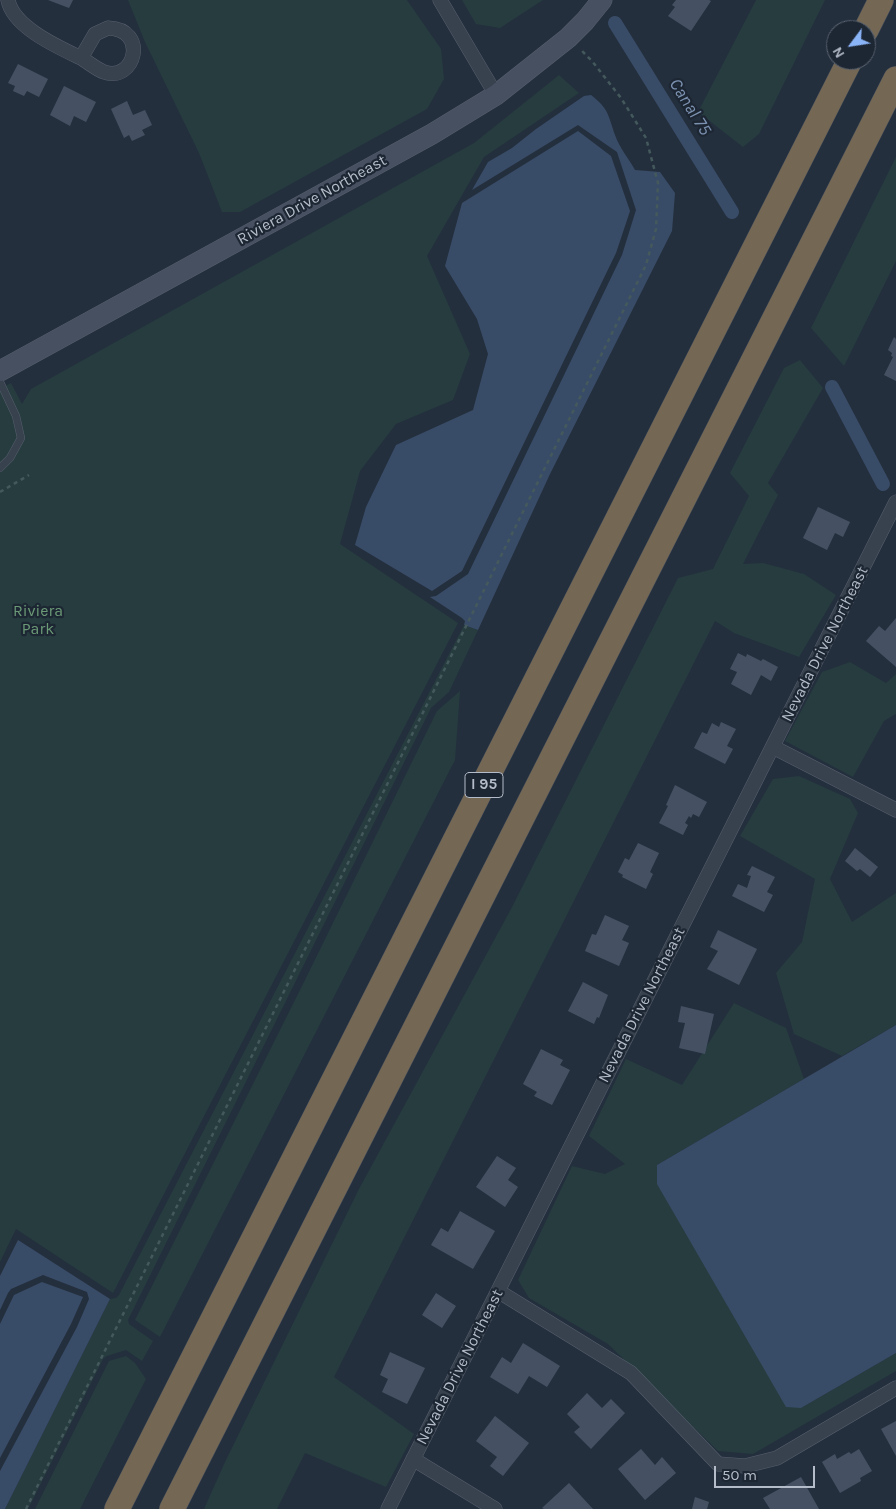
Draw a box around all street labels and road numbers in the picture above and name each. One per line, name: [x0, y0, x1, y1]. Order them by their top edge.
street label: Riviera Drive Northeast: [234, 151, 390, 249]
street label: Nevada Drive Northeast: [777, 563, 873, 725]
road number: I 95: [465, 772, 503, 798]
street label: Nevada Drive Northeast: [594, 924, 690, 1086]
street label: Nevada Drive Northeast: [412, 1286, 508, 1448]

